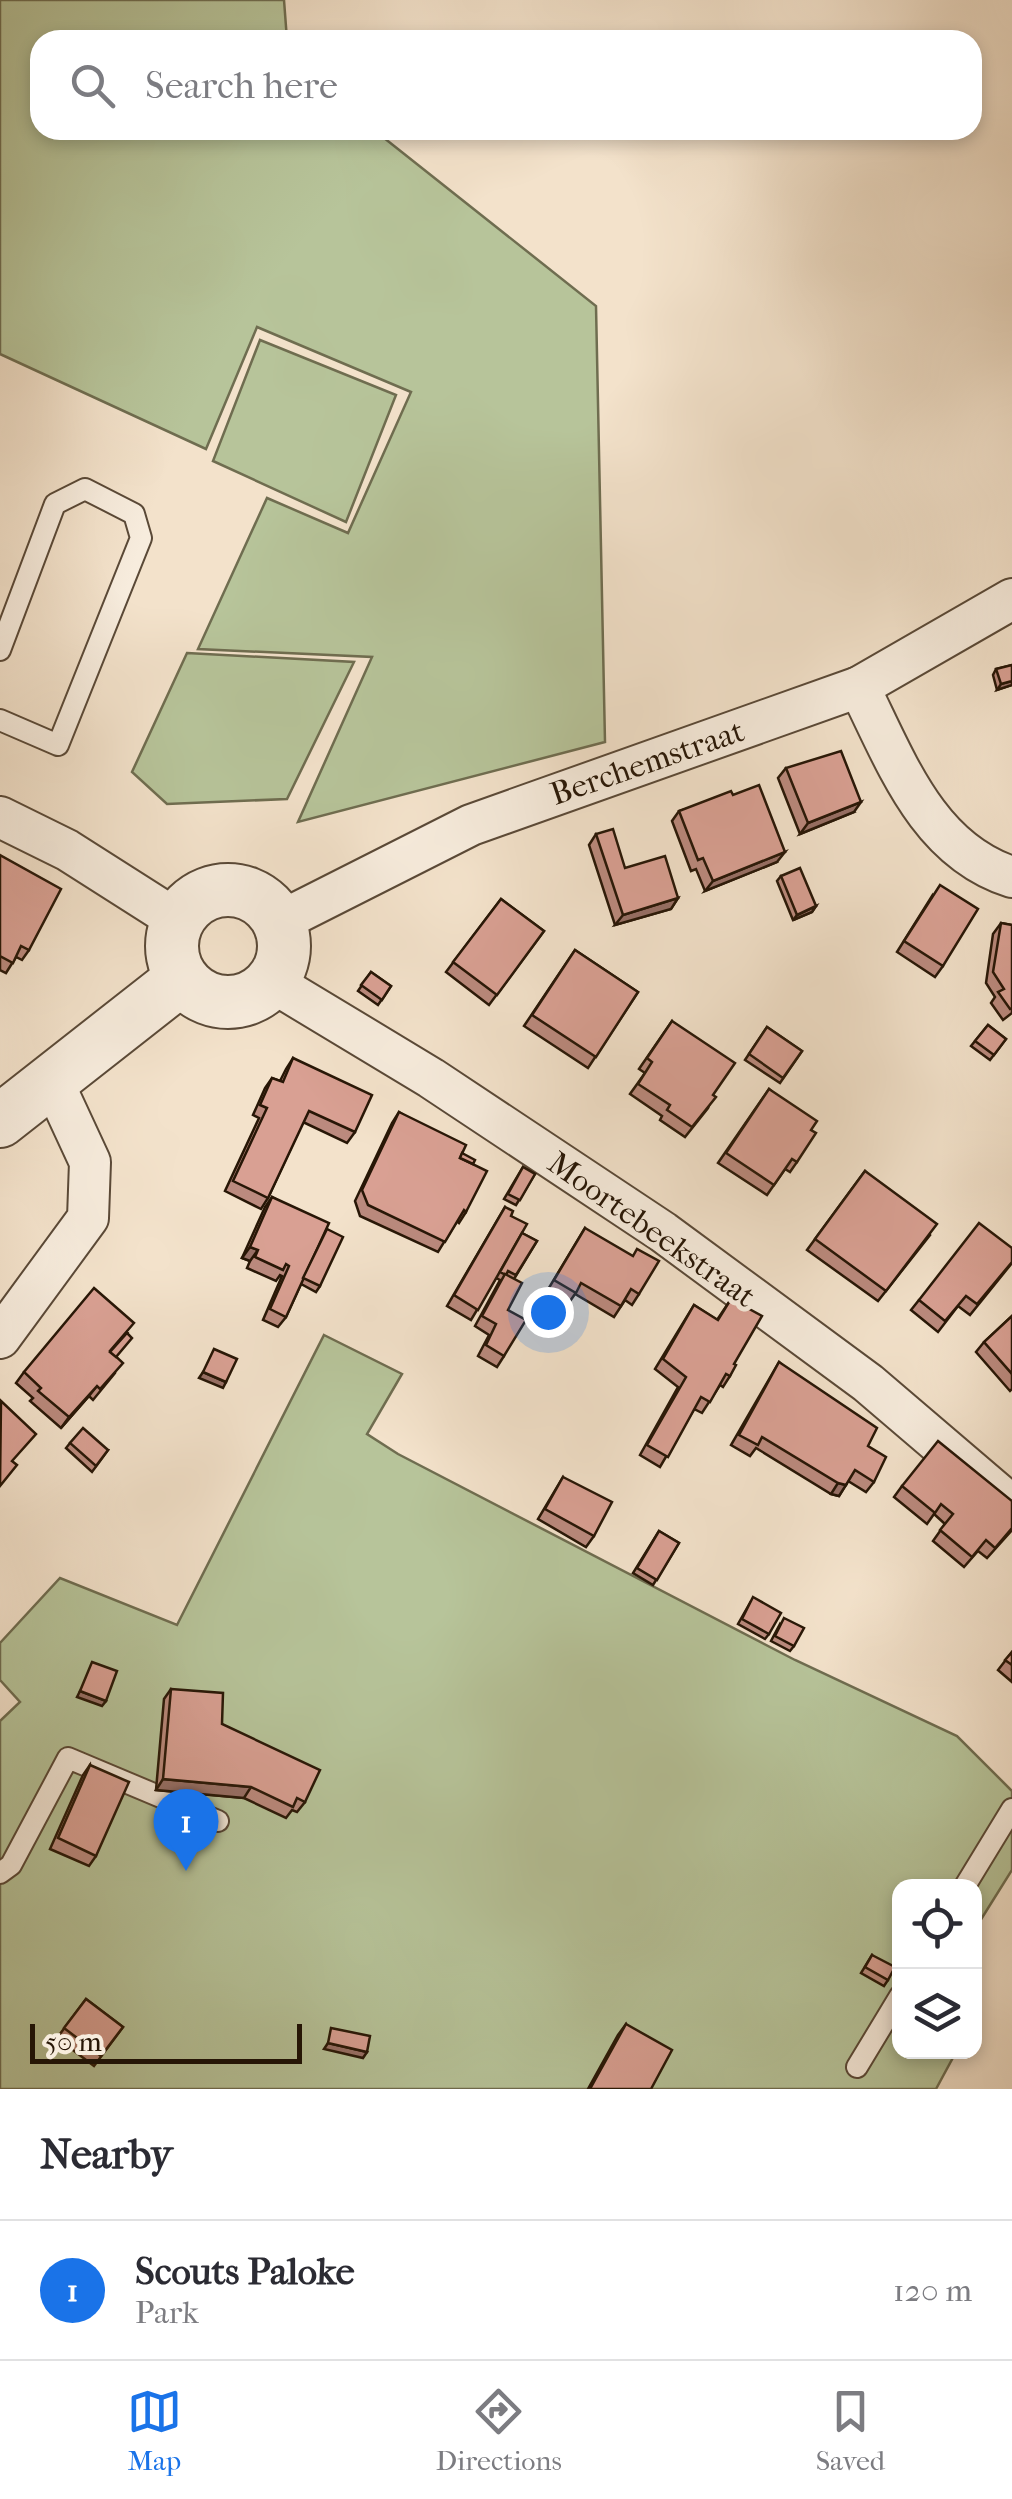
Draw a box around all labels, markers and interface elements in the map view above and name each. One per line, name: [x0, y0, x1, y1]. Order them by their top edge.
search box: [30, 30, 982, 140]
icon: search: [65, 58, 120, 113]
text: Search here: [145, 63, 338, 108]
street label: Berchemstraat: [546, 712, 749, 813]
street label: Moortebeekstraat: [541, 1144, 763, 1315]
your location: [523, 1287, 574, 1338]
pin: 1: [154, 1788, 218, 1871]
map controls: [892, 1879, 982, 2059]
button: locate: [892, 1879, 982, 1969]
button: layers: [892, 1969, 982, 2059]
scale bar: [30, 2019, 302, 2064]
text: 50 m: [45, 2025, 102, 2058]
text: Nearby: [40, 2130, 172, 2179]
text: Scouts Paloke: [135, 2249, 355, 2294]
text: 1: [67, 2272, 78, 2309]
text: 120 m: [893, 2272, 972, 2309]
text: Park: [135, 2294, 199, 2331]
tab: Map: [127, 2384, 182, 2477]
tab: Directions: [436, 2384, 562, 2477]
tab: Saved: [816, 2384, 885, 2477]

